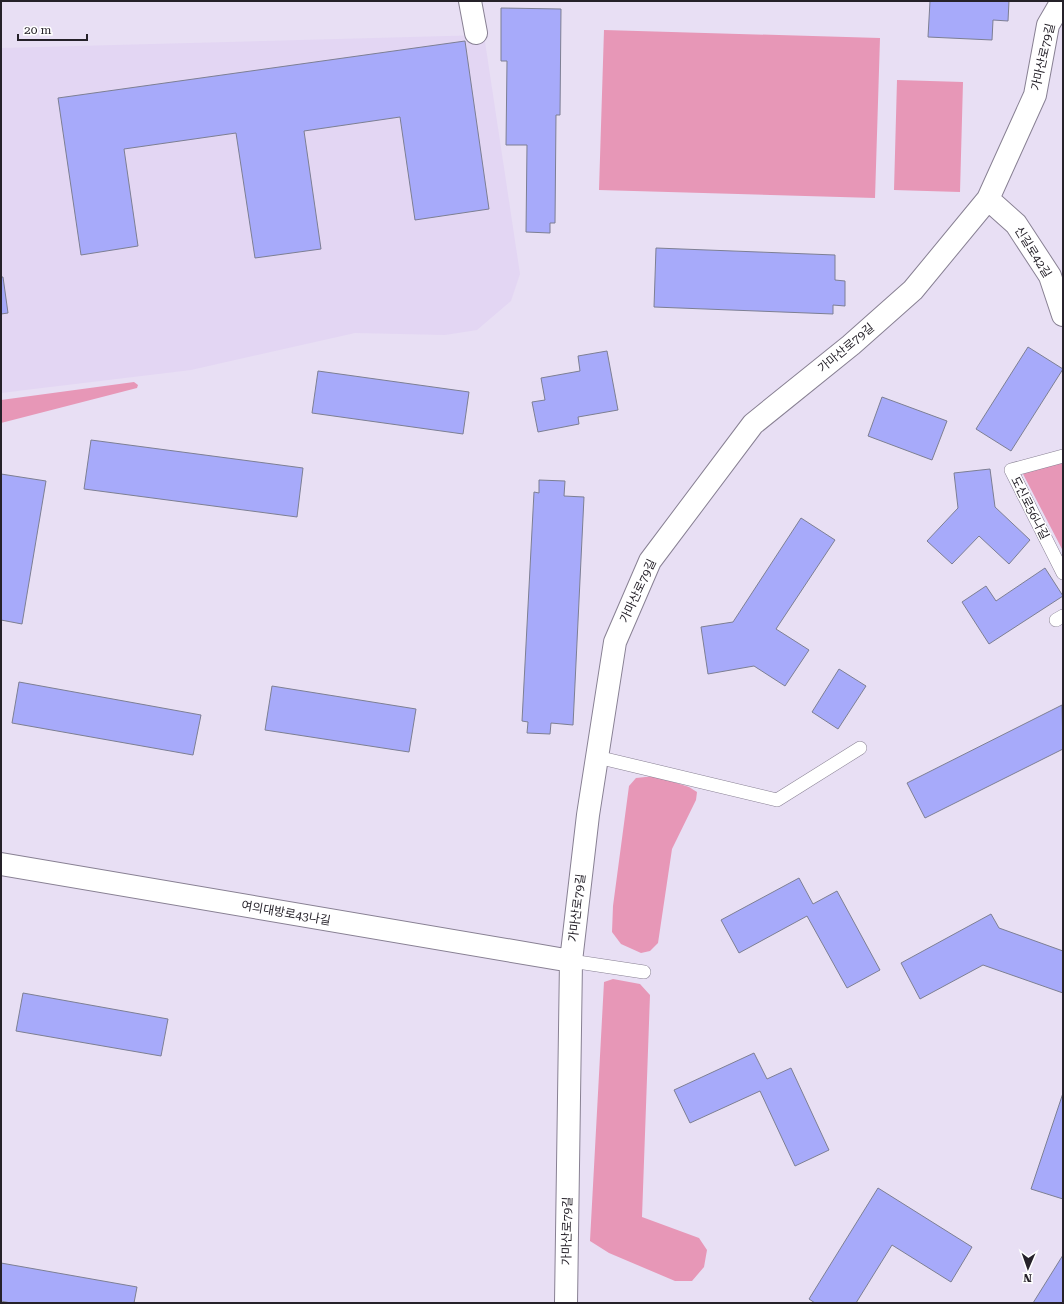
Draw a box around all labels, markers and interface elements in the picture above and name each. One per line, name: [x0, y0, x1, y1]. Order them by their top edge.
scale bar: [18, 16, 87, 42]
street label: 가마산로79길: [1028, 22, 1058, 92]
text: 20 m: [24, 23, 51, 37]
street label: 신길로42길: [1012, 224, 1054, 280]
street label: 가마산로79길: [815, 321, 877, 375]
street label: 도신로56나길: [1008, 474, 1052, 542]
street label: 가마산로79길: [617, 557, 659, 625]
street label: 가마산로79길: [566, 873, 588, 943]
street label: 여의대방로43나길: [240, 898, 332, 928]
street label: 가마산로79길: [559, 1197, 575, 1265]
north arrow: [1008, 1248, 1048, 1288]
text: N: [1023, 1271, 1032, 1284]

